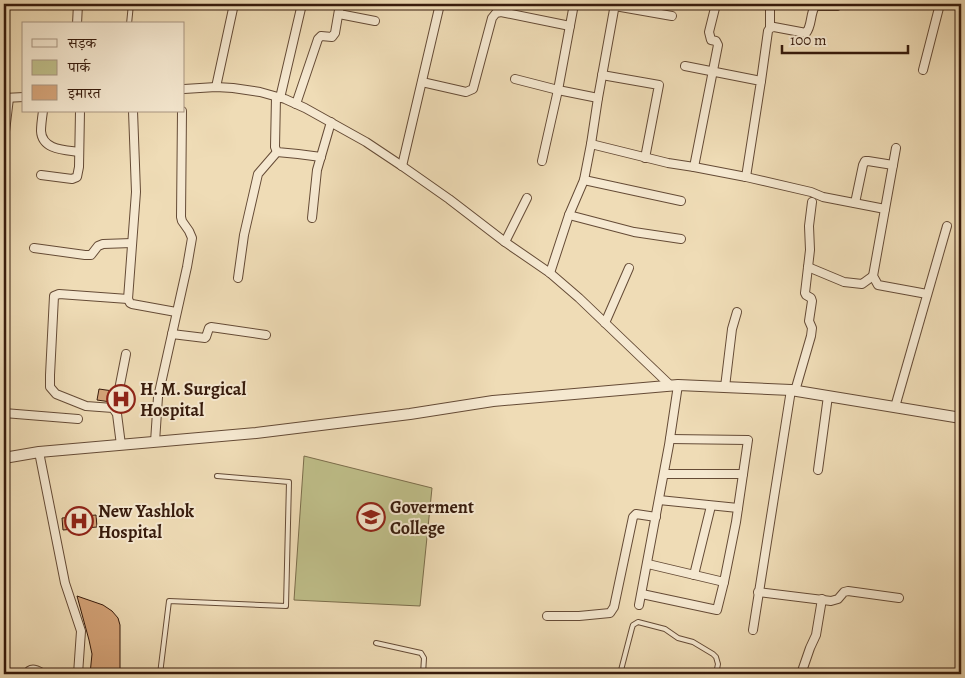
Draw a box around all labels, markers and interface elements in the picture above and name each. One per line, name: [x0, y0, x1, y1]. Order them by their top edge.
legend: [22, 22, 185, 112]
scale bar: [782, 22, 909, 54]
text: 100 m: [790, 30, 827, 50]
text: सड़क: [67, 33, 97, 53]
text: पार्क: [67, 57, 91, 77]
text: इमारत: [67, 83, 102, 103]
place label: H. M. Surgical Hospital: [140, 377, 246, 422]
hospital icon: H. M. Surgical Hospital: [106, 384, 136, 414]
place label: Goverment College: [390, 495, 474, 540]
place label: New Yashlok Hospital: [98, 499, 195, 544]
school or university icon: Goverment College: [356, 502, 386, 532]
hospital icon: New Yashlok Hospital: [64, 506, 94, 536]

